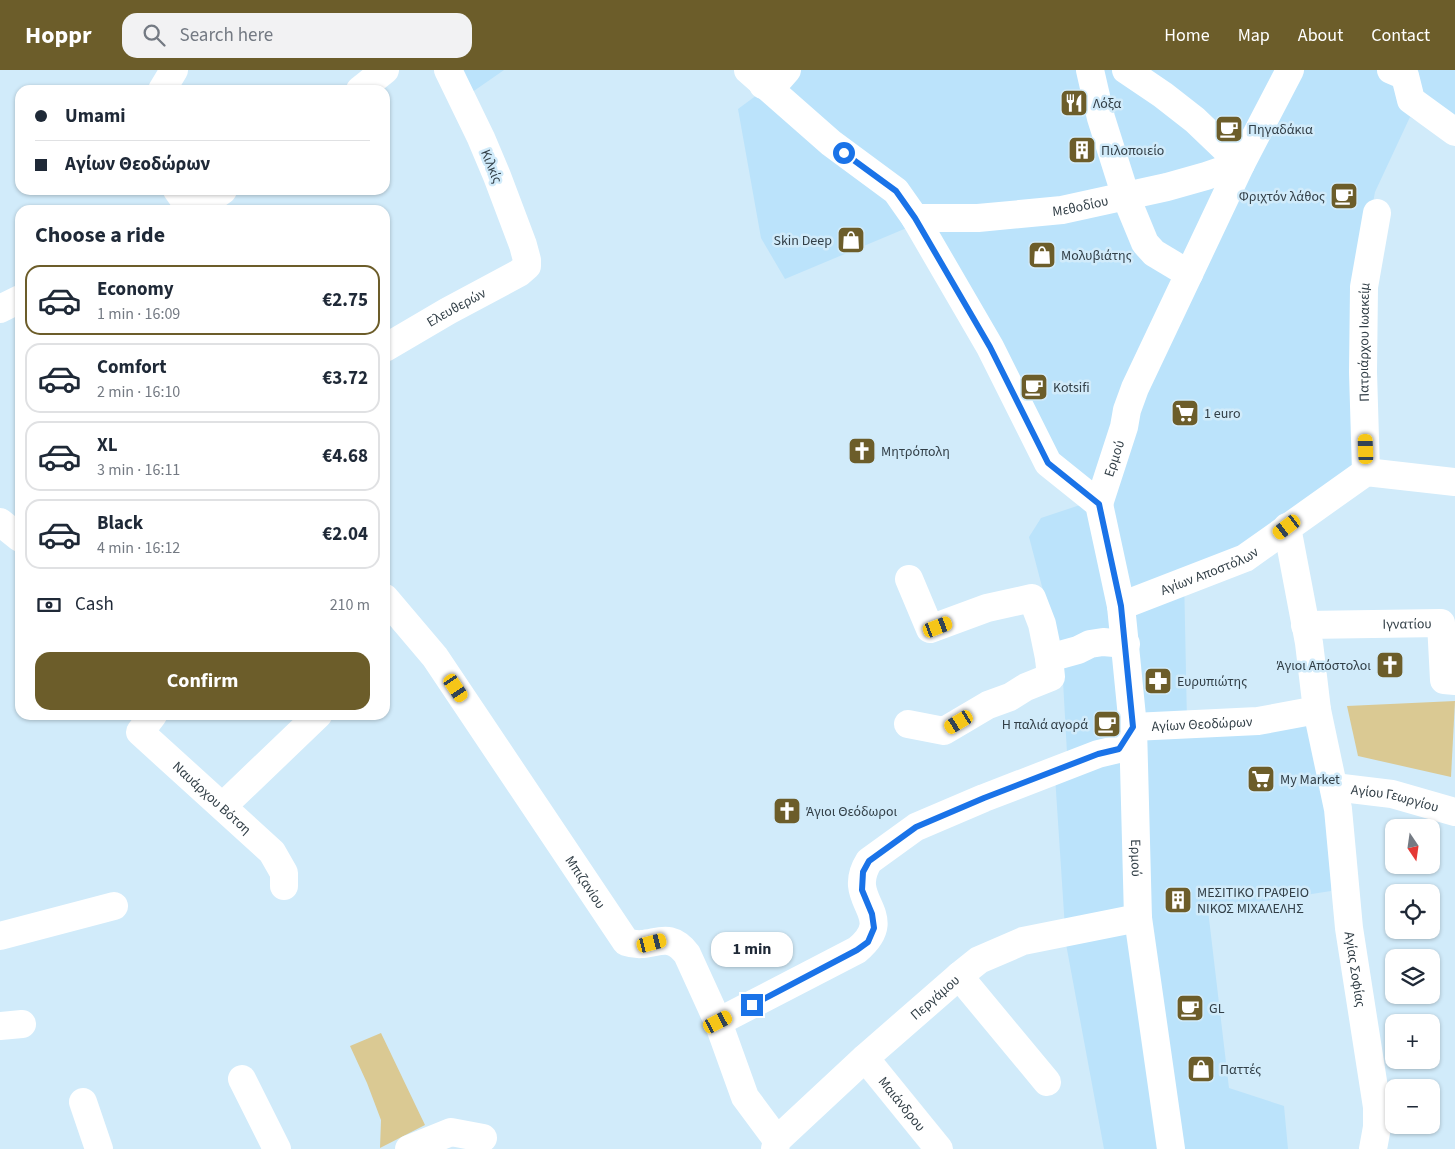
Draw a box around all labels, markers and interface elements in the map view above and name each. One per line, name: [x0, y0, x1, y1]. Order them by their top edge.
search box: [122, 13, 472, 58]
text: Hoppr: [25, 18, 92, 53]
icon: search: [140, 21, 168, 49]
text: Search here: [180, 22, 273, 49]
text: Home: [1164, 23, 1210, 48]
text: Map: [1238, 23, 1270, 48]
text: About: [1298, 23, 1343, 48]
text: Contact: [1371, 23, 1430, 48]
restaurant icon: Λόξα: [1059, 88, 1089, 118]
place label: Λόξα: [1093, 94, 1122, 114]
text: Umami: [65, 103, 125, 130]
cafe icon: Πηγαδάκια: [1214, 114, 1244, 144]
place label: Πηγαδάκια: [1248, 120, 1313, 140]
building icon: Πιλοποιείο: [1067, 135, 1097, 165]
place label: Πιλοποιείο: [1101, 141, 1164, 161]
route start: [833, 142, 855, 164]
street label: Κιλκίς: [475, 146, 507, 186]
text: Αγίων Θεοδώρων: [65, 151, 210, 178]
cafe icon: Φριχτόν λάθος: [1329, 181, 1359, 211]
place label: Φριχτόν λάθος: [1239, 187, 1325, 207]
street label: Μεθοδίου: [1051, 191, 1110, 222]
text: Choose a ride: [35, 219, 165, 251]
shop icon: Skin Deep: [836, 225, 866, 255]
place label: Skin Deep: [773, 231, 832, 251]
shop icon: Μολυβιάτης: [1027, 240, 1057, 270]
place label: Μολυβιάτης: [1061, 246, 1132, 266]
text: Economy: [97, 276, 174, 303]
icon: car: [37, 278, 82, 323]
street label: Πατριάρχου Ιωακείμ: [1354, 281, 1376, 402]
street label: Ελευθερών: [423, 283, 490, 332]
text: €2.75: [322, 287, 368, 314]
text: 1 min · 16:09: [97, 303, 180, 325]
text: Comfort: [97, 354, 167, 381]
icon: car: [37, 356, 82, 401]
text: €3.72: [322, 365, 368, 392]
cafe icon: Kotsifi: [1019, 372, 1049, 402]
place label: Kotsifi: [1053, 378, 1090, 398]
text: 2 min · 16:10: [97, 381, 180, 403]
supermarket icon: 1 euro: [1170, 398, 1200, 428]
place label: 1 euro: [1204, 404, 1241, 424]
text: XL: [97, 432, 118, 459]
icon: car: [37, 434, 82, 479]
car: [1357, 434, 1374, 464]
church icon: Μητρόπολη: [847, 436, 877, 466]
street label: Ερμού: [1099, 438, 1130, 480]
place label: Μητρόπολη: [881, 442, 950, 462]
text: €4.68: [322, 443, 368, 470]
text: 3 min · 16:11: [97, 459, 180, 481]
text: Black: [97, 510, 143, 537]
icon: car: [37, 512, 82, 557]
car: [1270, 512, 1303, 542]
text: €2.04: [322, 521, 368, 548]
text: 4 min · 16:12: [97, 537, 180, 559]
street label: Αγίων Αποστόλων: [1158, 542, 1263, 601]
icon: cash: [35, 591, 63, 619]
text: Cash: [75, 591, 114, 618]
text: 210 m: [330, 594, 370, 616]
street label: Ιγνατίου: [1382, 614, 1432, 635]
car: [921, 615, 954, 639]
church icon: Άγιοι Απόστολοι: [1375, 650, 1405, 680]
button: Confirm: [35, 652, 370, 710]
place label: Άγιοι Απόστολοι: [1277, 656, 1371, 676]
pharmacy icon: Ευρυπιώτης: [1143, 666, 1173, 696]
car: [441, 671, 470, 705]
place label: Ευρυπιώτης: [1177, 672, 1247, 692]
car: [942, 708, 975, 736]
cafe icon: Η παλιά αγορά: [1092, 709, 1122, 739]
street label: Αγίων Θεοδώρων: [1151, 712, 1253, 737]
place label: Η παλιά αγορά: [1002, 715, 1088, 735]
street label: Ναυάρχου Βότση: [168, 757, 255, 840]
supermarket icon: My Market: [1246, 764, 1276, 794]
place label: My Market: [1280, 770, 1340, 790]
street label: Αγίου Γεωργίου: [1350, 780, 1441, 818]
church icon: Άγιοι Θεόδωροι: [772, 796, 802, 826]
place label: Άγιοι Θεόδωροι: [806, 802, 897, 822]
north arrow: [1385, 819, 1440, 874]
map controls: [1385, 819, 1440, 1134]
street label: Ερμού: [1125, 839, 1146, 877]
street label: Μπιζανίου: [560, 852, 610, 913]
place label: ΜΕΣΙΤΙΚΟ ΓΡΑΦΕΙΟ ΝΙΚΟΣ ΜΙΧΑΛΕΛΗΣ: [1197, 883, 1309, 919]
button: locate: [1385, 884, 1440, 939]
building icon: ΜΕΣΙΤΙΚΟ ΓΡΑΦΕΙΟ ΝΙΚΟΣ ΜΙΧΑΛΕΛΗΣ: [1163, 885, 1193, 915]
street label: Αγίας Σοφίας: [1339, 930, 1370, 1009]
car: [635, 932, 668, 954]
callout: 1 min: [711, 932, 793, 968]
text: 1 min: [733, 938, 771, 960]
button: layers: [1385, 949, 1440, 1004]
street label: Περγάμου: [906, 971, 964, 1025]
cafe icon: GL: [1175, 993, 1205, 1023]
route end: [741, 994, 763, 1016]
place label: GL: [1209, 999, 1225, 1019]
car: [701, 1009, 734, 1035]
button: +: [1385, 1014, 1440, 1069]
shop icon: Παττές: [1186, 1054, 1216, 1084]
place label: Παττές: [1220, 1060, 1261, 1080]
street label: Μαιάνδρου: [873, 1073, 930, 1136]
button: −: [1385, 1079, 1440, 1134]

